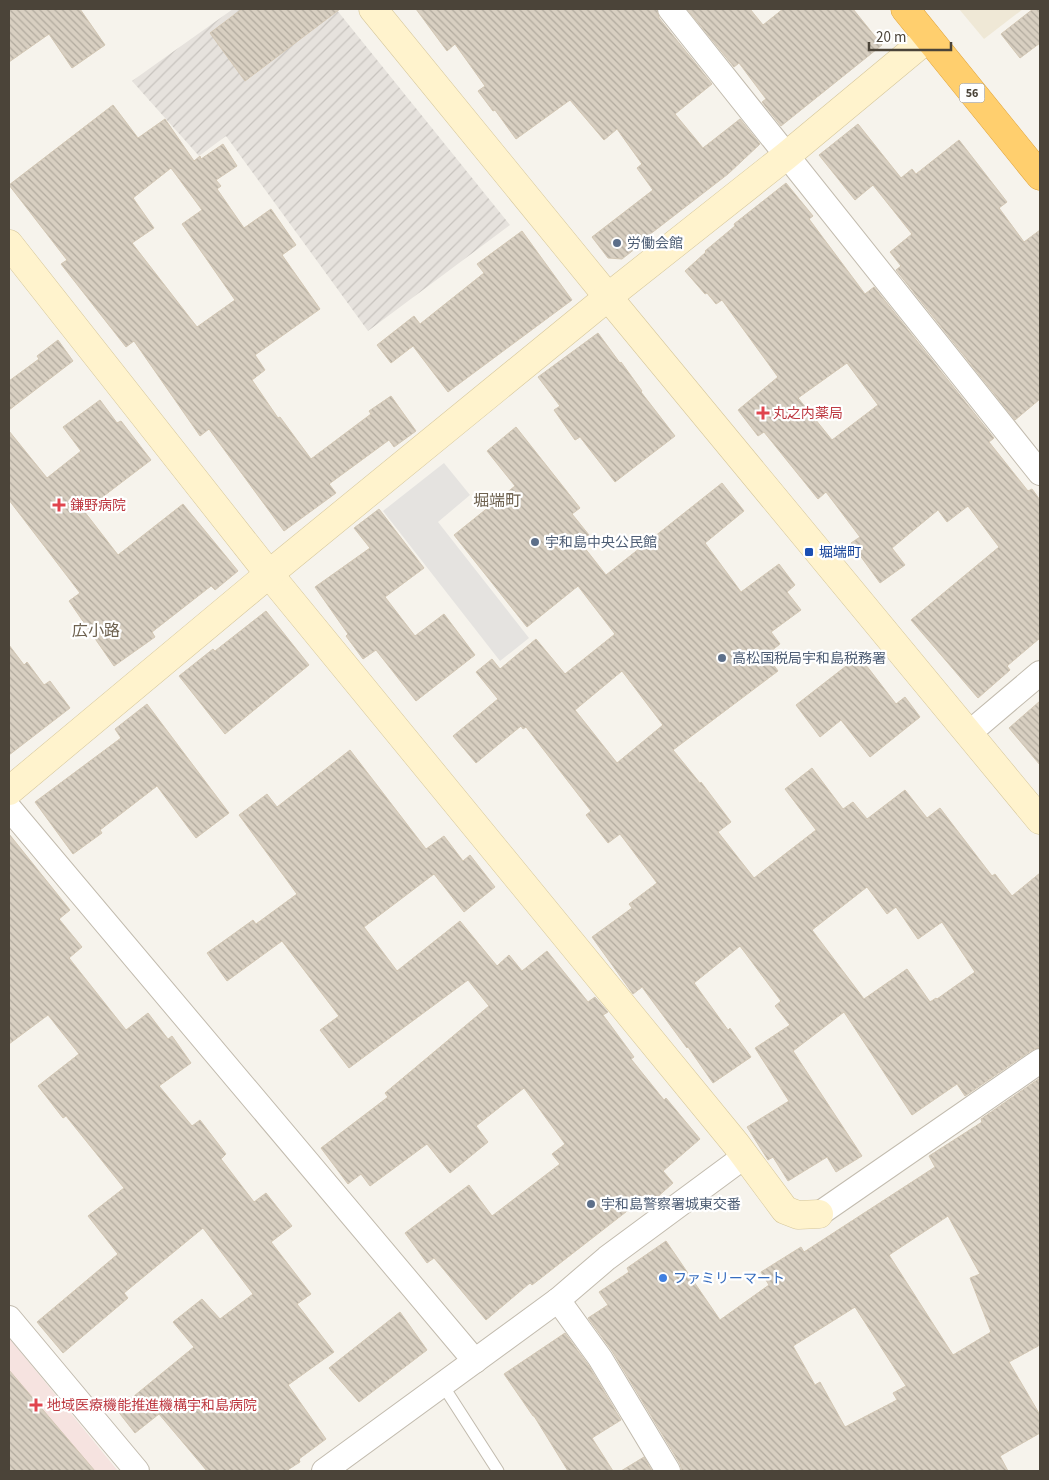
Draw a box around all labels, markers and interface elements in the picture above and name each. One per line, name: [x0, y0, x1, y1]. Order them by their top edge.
scale bar: [869, 20, 952, 52]
text: 20 m: [876, 27, 906, 48]
road number: 56: [960, 84, 984, 102]
place label: 労働会館: [627, 234, 683, 254]
marker: 労働会館: [611, 237, 623, 249]
place label: 丸之内薬局: [773, 404, 843, 424]
marker: 丸之内薬局: [757, 407, 769, 419]
district label: 堀端町: [473, 490, 521, 512]
place label: 鎌野病院: [70, 496, 126, 516]
marker: 鎌野病院: [52, 498, 66, 512]
place label: 宇和島中央公民館: [545, 533, 657, 553]
marker: 宇和島中央公民館: [529, 536, 541, 548]
place label: 堀端町: [819, 543, 861, 563]
marker: 堀端町: [803, 546, 815, 558]
district label: 広小路: [72, 620, 120, 642]
place label: 高松国税局宇和島税務署: [732, 649, 886, 669]
marker: 高松国税局宇和島税務署: [716, 652, 728, 664]
place label: 宇和島警察署城東交番: [601, 1195, 741, 1215]
marker: 宇和島警察署城東交番: [585, 1198, 597, 1210]
place label: ファミリーマート: [673, 1269, 785, 1289]
marker: ファミリーマート: [657, 1272, 669, 1284]
place label: 地域医療機能推進機構宇和島病院: [47, 1396, 257, 1416]
marker: 地域医療機能推進機構宇和島病院: [29, 1398, 43, 1412]

